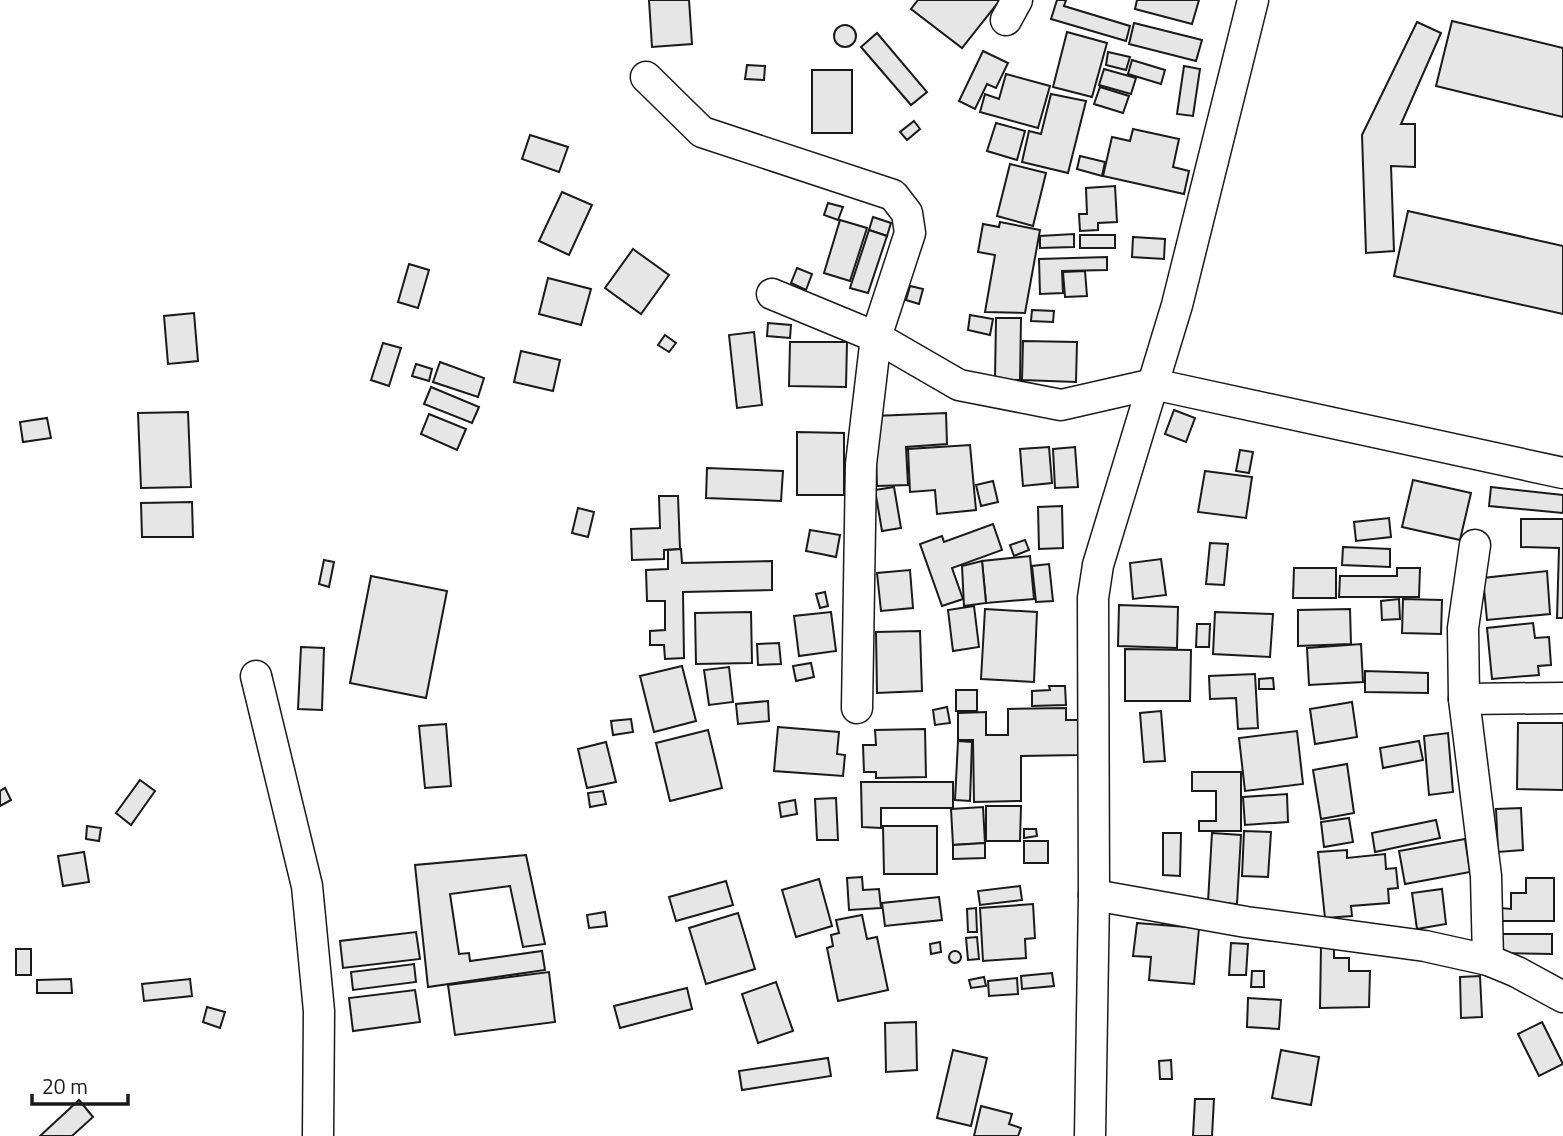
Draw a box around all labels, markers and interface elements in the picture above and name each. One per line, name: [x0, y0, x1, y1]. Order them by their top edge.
scale bar: [32, 1062, 128, 1106]
text: 20 m: [42, 1070, 88, 1102]

